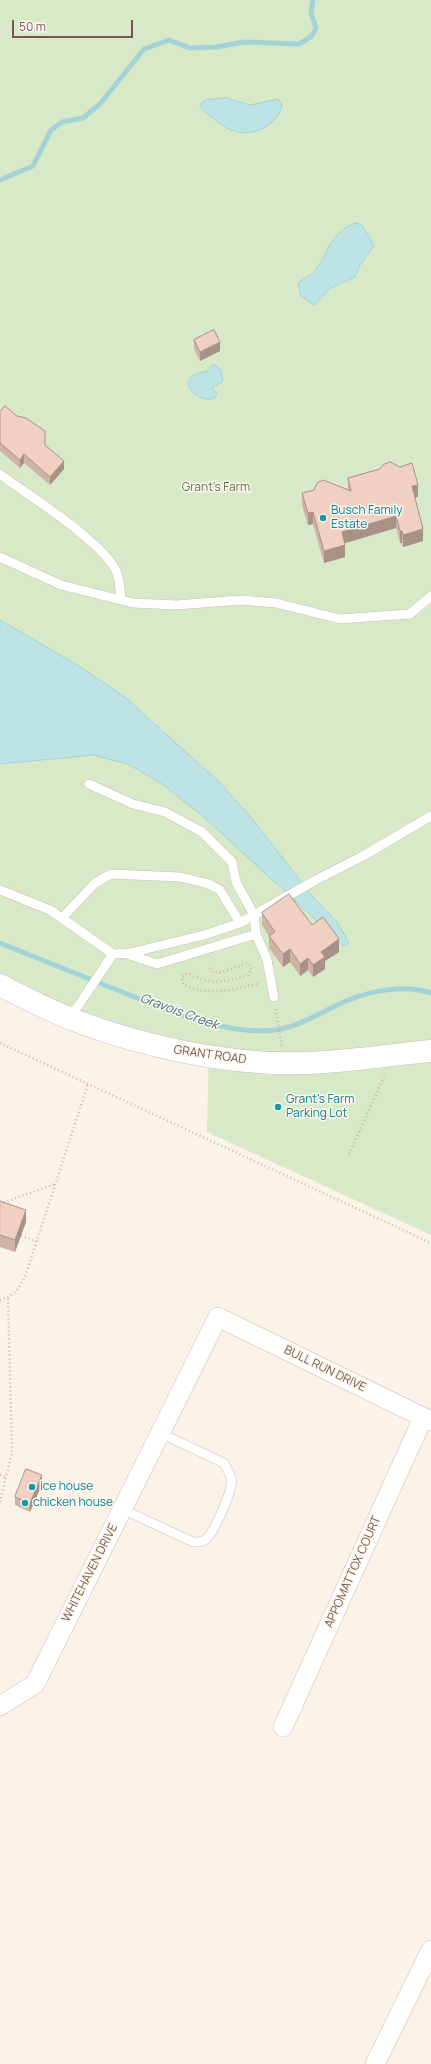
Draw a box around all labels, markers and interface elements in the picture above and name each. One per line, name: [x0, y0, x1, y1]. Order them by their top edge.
scale bar: [14, 12, 135, 38]
text: 50 m: [19, 18, 46, 35]
park label: Grant's Farm: [182, 481, 250, 495]
place label: Busch Family Estate: [331, 504, 403, 532]
marker: Busch Family Estate: [318, 513, 328, 523]
water label: Gravois Creek: [138, 991, 220, 1033]
street label: GRANT ROAD: [173, 1043, 247, 1067]
place label: Grant's Farm Parking Lot: [286, 1093, 354, 1121]
marker: Grant's Farm Parking Lot: [273, 1102, 283, 1112]
street label: BULL RUN DRIVE: [282, 1343, 368, 1395]
place label: ice house: [40, 1480, 93, 1494]
marker: ice house: [27, 1482, 37, 1492]
place label: chicken house: [33, 1496, 113, 1510]
marker: chicken house: [20, 1498, 30, 1508]
street label: APPOMATTOX COURT: [322, 1514, 384, 1630]
street label: WHITEHAVEN DRIVE: [59, 1521, 121, 1625]

